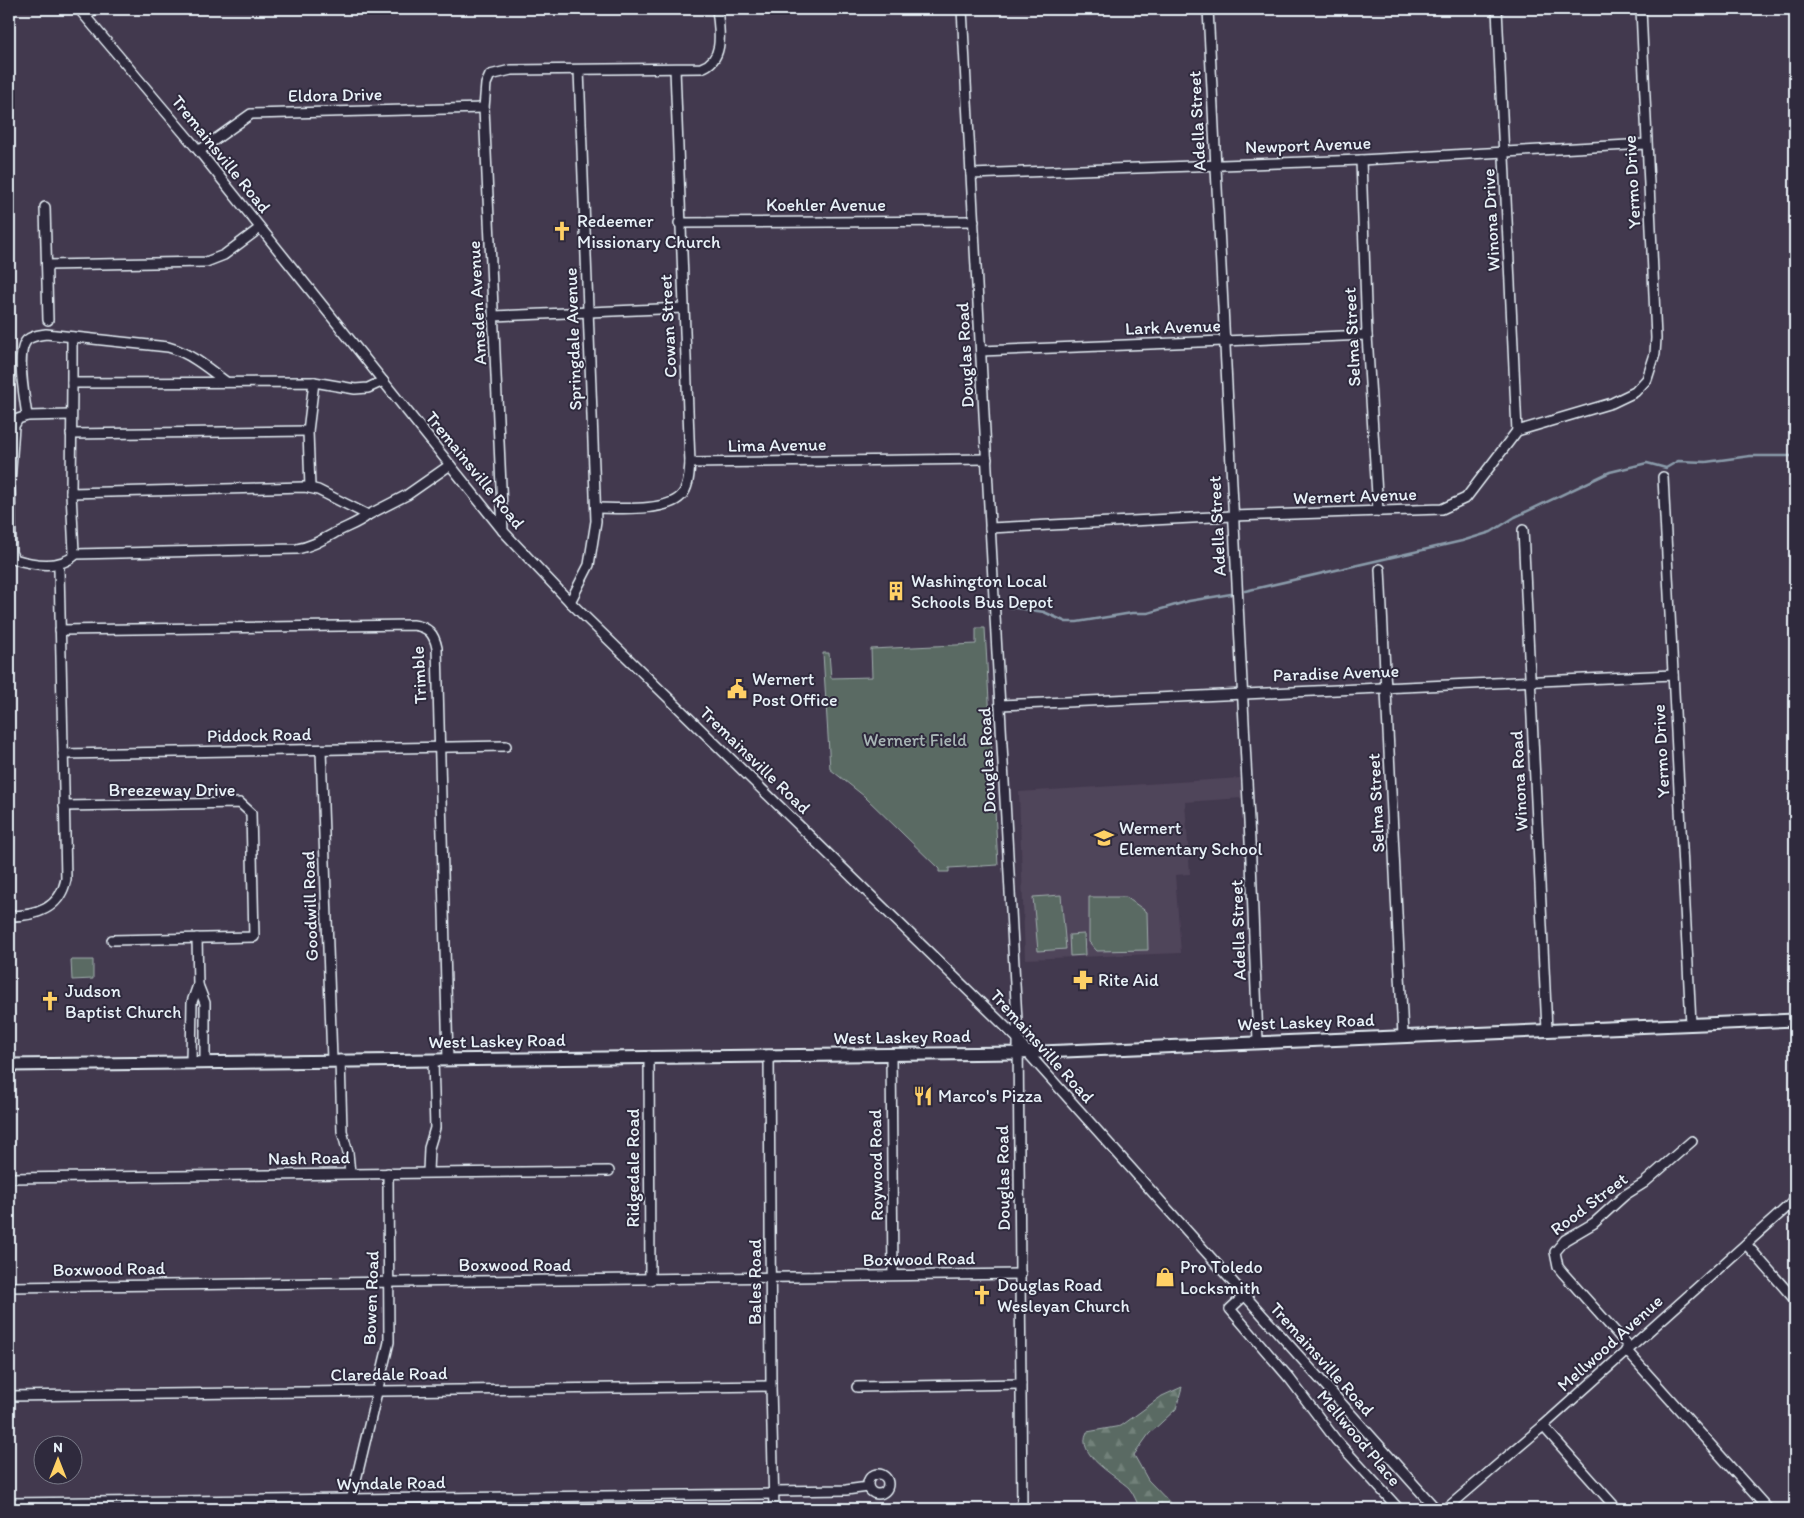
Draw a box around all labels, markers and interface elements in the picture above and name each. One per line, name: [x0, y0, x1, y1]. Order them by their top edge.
street label: Adella Street: [1183, 70, 1211, 172]
street label: Eldora Drive: [288, 83, 382, 107]
street label: Tremainsville Road: [167, 91, 276, 218]
street label: Newport Avenue: [1245, 132, 1371, 158]
street label: Yermo Drive: [1619, 135, 1645, 229]
street label: Winona Drive: [1477, 168, 1505, 272]
street label: Koehler Avenue: [766, 194, 886, 216]
place label: Redeemer Missionary Church: [577, 210, 721, 253]
church icon: Redeemer Missionary Church: [551, 220, 573, 242]
street label: Amsden Avenue: [463, 240, 491, 366]
street label: Springdale Avenue: [560, 267, 586, 411]
street label: Cowan Street: [654, 273, 682, 378]
street label: Selma Street: [1338, 287, 1366, 387]
street label: Douglas Road: [951, 302, 979, 408]
street label: Lark Avenue: [1125, 314, 1221, 340]
street label: Tremainsville Road: [421, 407, 530, 534]
street label: Lima Avenue: [727, 433, 827, 457]
street label: Adella Street: [1203, 475, 1231, 577]
street label: Wernert Avenue: [1293, 483, 1417, 509]
place label: Washington Local Schools Bus Depot: [911, 570, 1054, 613]
building icon: Washington Local Schools Bus Depot: [885, 580, 907, 602]
street label: Trimble: [406, 645, 432, 705]
street label: Paradise Avenue: [1272, 660, 1400, 686]
place label: Wernert Post Office: [752, 668, 838, 711]
public building icon: Wernert Post Office: [726, 678, 748, 700]
street label: Tremainsville Road: [695, 702, 815, 819]
street label: Yermo Drive: [1648, 704, 1674, 798]
street label: Douglas Road: [973, 707, 1001, 813]
street label: Piddock Road: [207, 723, 312, 747]
park label: Wernert Field: [863, 729, 967, 751]
street label: Winona Road: [1505, 730, 1533, 832]
street label: Selma Street: [1362, 753, 1390, 853]
street label: Breezeway Drive: [108, 779, 236, 801]
place label: Wernert Elementary School: [1119, 817, 1263, 860]
school or university icon: Wernert Elementary School: [1093, 827, 1115, 849]
street label: Goodwill Road: [297, 850, 323, 961]
street label: Adella Street: [1225, 879, 1251, 981]
pharmacy icon: Rite Aid: [1072, 969, 1094, 991]
place label: Rite Aid: [1098, 969, 1159, 991]
place label: Judson Baptist Church: [65, 980, 181, 1023]
street label: Tremainsville Road: [985, 985, 1099, 1108]
church icon: Judson Baptist Church: [39, 990, 61, 1012]
street label: West Laskey Road: [1237, 1009, 1375, 1035]
street label: West Laskey Road: [833, 1025, 971, 1049]
street label: West Laskey Road: [428, 1029, 566, 1053]
restaurant icon: Marco's Pizza: [912, 1085, 934, 1107]
place label: Marco's Pizza: [938, 1085, 1043, 1107]
street label: Ridgedale Road: [622, 1108, 644, 1227]
street label: Roywood Road: [864, 1109, 888, 1221]
street label: Douglas Road: [991, 1125, 1015, 1231]
street label: Nash Road: [268, 1146, 351, 1170]
street label: Rood Street: [1546, 1168, 1632, 1240]
street label: Bales Road: [744, 1239, 766, 1325]
street label: Boxwood Road: [862, 1247, 976, 1271]
street label: Bowen Road: [358, 1250, 384, 1346]
street label: Boxwood Road: [459, 1254, 572, 1276]
place label: Pro Toledo Locksmith: [1180, 1256, 1263, 1299]
street label: Boxwood Road: [52, 1257, 166, 1281]
shop icon: Pro Toledo Locksmith: [1154, 1266, 1176, 1288]
place label: Douglas Road Wesleyan Church: [997, 1274, 1130, 1317]
church icon: Douglas Road Wesleyan Church: [971, 1284, 993, 1306]
street label: Mellwood Avenue: [1553, 1290, 1667, 1396]
street label: Tremainsville Road: [1265, 1298, 1379, 1421]
street label: Claredale Road: [330, 1362, 448, 1386]
street label: Mellwood Place: [1312, 1385, 1406, 1491]
north arrow: [32, 1436, 82, 1486]
text: N: [53, 1439, 63, 1456]
street label: Wyndale Road: [336, 1471, 446, 1495]

